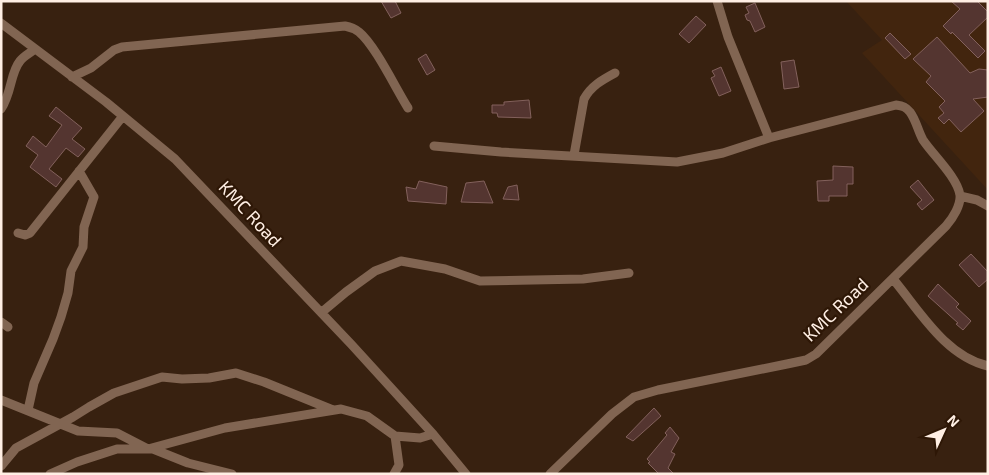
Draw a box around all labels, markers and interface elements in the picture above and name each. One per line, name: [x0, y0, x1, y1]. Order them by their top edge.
street label: KMC Road: [215, 176, 287, 251]
street label: KMC Road: [798, 273, 872, 346]
north arrow: [919, 405, 969, 455]
text: N: [944, 411, 963, 430]

